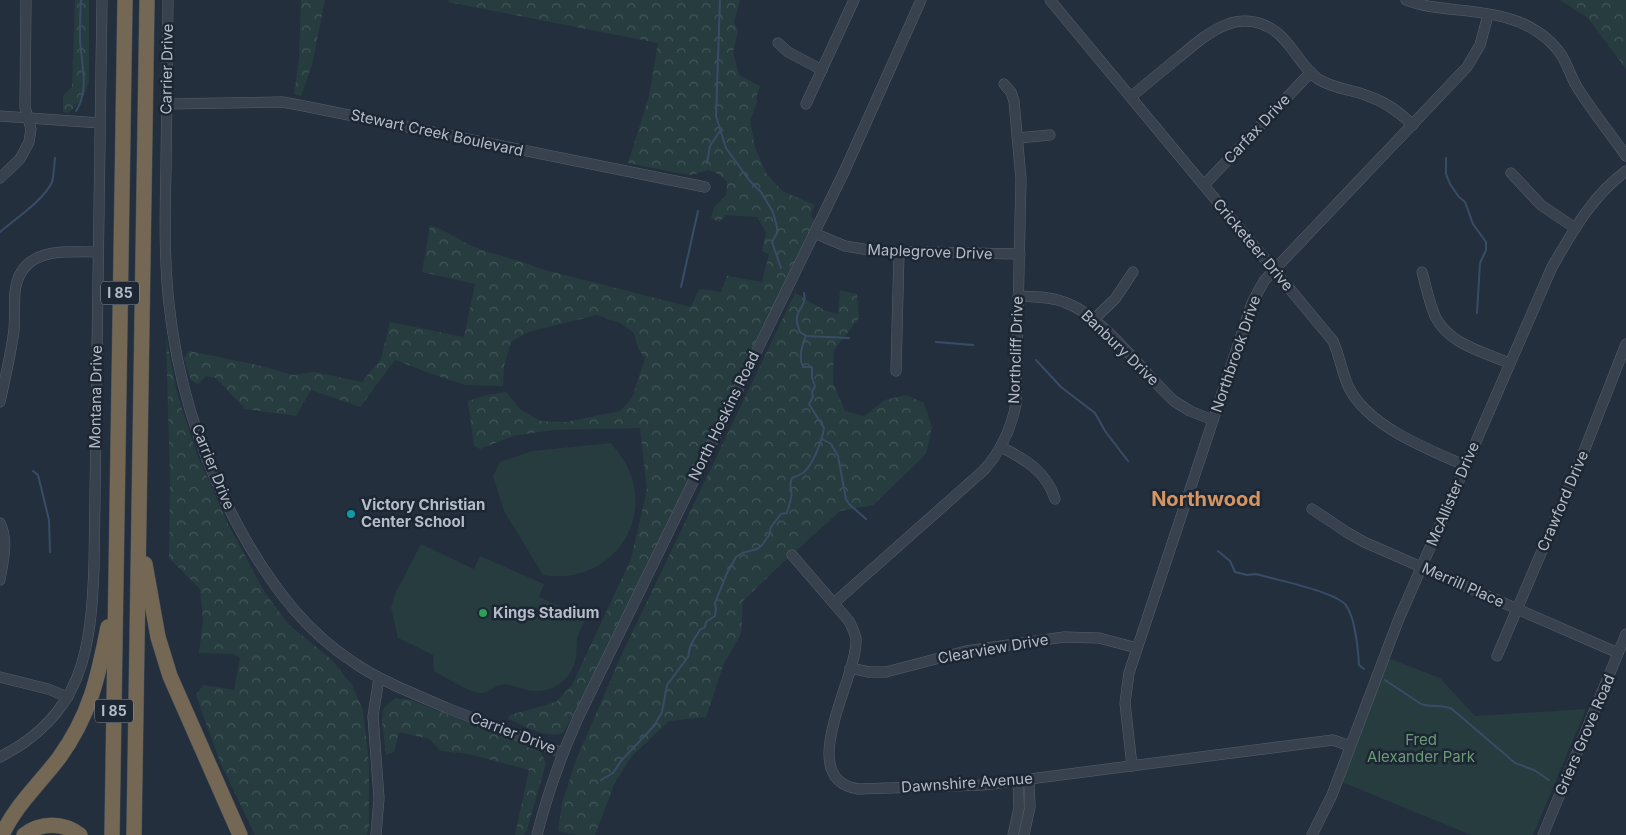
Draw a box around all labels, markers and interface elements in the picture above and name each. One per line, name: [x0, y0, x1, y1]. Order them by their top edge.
street label: Carrier Drive: [156, 24, 177, 114]
street label: Carfax Drive: [1219, 90, 1294, 168]
street label: Stewart Creek Boulevard: [349, 105, 525, 160]
street label: Cricketeer Drive: [1209, 195, 1298, 295]
street label: Maplegrove Drive: [867, 240, 993, 263]
road number: I 85: [101, 282, 139, 304]
street label: Northbrook Drive: [1207, 293, 1264, 415]
street label: Northcliff Drive: [1004, 296, 1027, 404]
street label: Banbury Drive: [1077, 306, 1163, 390]
street label: Montana Drive: [85, 345, 106, 449]
street label: North Hoskins Road: [684, 348, 763, 483]
street label: Carrier Drive: [188, 421, 239, 512]
street label: McAllister Drive: [1422, 439, 1483, 549]
street label: Crawford Drive: [1533, 448, 1592, 554]
district label: Northwood: [1151, 487, 1261, 511]
place label: Victory Christian Center School: [361, 495, 485, 531]
marker: Victory Christian Center School: [345, 508, 357, 520]
street label: Merrill Place: [1419, 558, 1507, 611]
place label: Kings Stadium: [493, 603, 599, 622]
marker: Kings Stadium: [477, 607, 489, 619]
street label: Clearview Drive: [936, 629, 1050, 668]
street label: Griers Grove Road: [1550, 671, 1619, 798]
road number: I 85: [95, 699, 133, 722]
street label: Carrier Drive: [467, 707, 559, 758]
park label: Fred Alexander Park: [1367, 730, 1476, 766]
street label: Dawnshire Avenue: [901, 768, 1033, 797]

